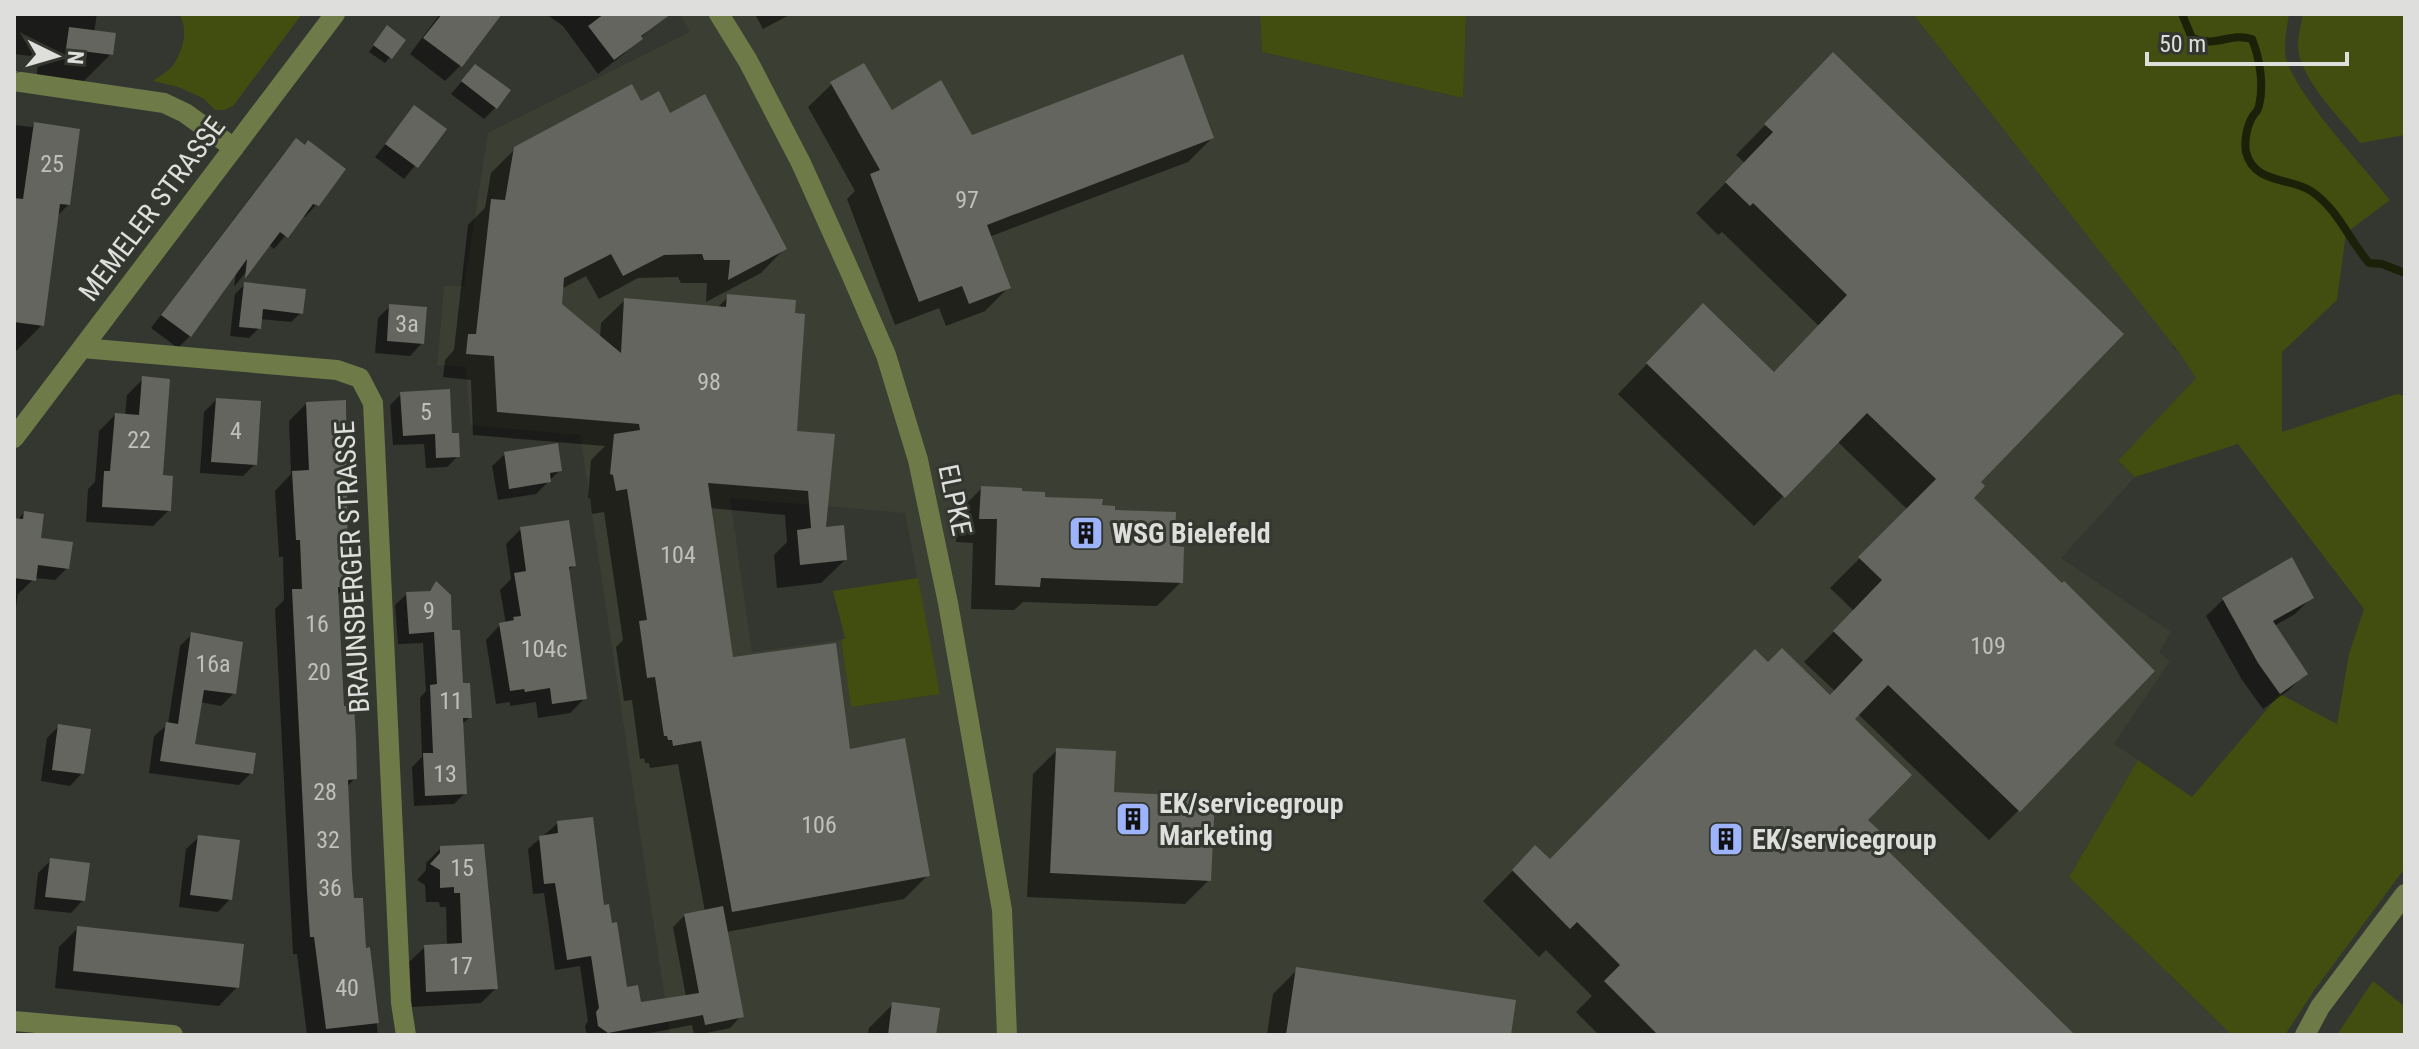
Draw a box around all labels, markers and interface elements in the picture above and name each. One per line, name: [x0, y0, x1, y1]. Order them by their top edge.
north arrow: [16, 16, 96, 96]
scale bar: [2147, 16, 2347, 66]
text: 50 m: [2159, 30, 2206, 58]
text: N: [62, 50, 88, 66]
street label: MEMELER STRASSE: [72, 111, 232, 307]
house number: 25: [40, 150, 64, 178]
house number: 97: [955, 186, 979, 214]
house number: 3a: [395, 310, 419, 338]
house number: 98: [697, 368, 721, 396]
house number: 5: [420, 398, 432, 426]
house number: 4: [230, 417, 242, 445]
street label: BRAUNSBERGER STRASSE: [328, 420, 376, 714]
house number: 22: [127, 426, 151, 454]
street label: ELPKE: [931, 461, 979, 539]
building icon: WSG Bielefeld: [1067, 514, 1105, 552]
place label: WSG Bielefeld: [1112, 517, 1271, 550]
house number: 104: [660, 541, 696, 569]
house number: 9: [423, 597, 435, 625]
house number: 16: [305, 610, 329, 638]
house number: 109: [1970, 632, 2006, 660]
house number: 104c: [521, 635, 567, 663]
house number: 16a: [195, 650, 231, 678]
house number: 20: [307, 658, 331, 686]
house number: 11: [439, 687, 463, 715]
house number: 13: [433, 760, 457, 788]
house number: 28: [313, 778, 337, 806]
place label: EK/servicegroup Marketing: [1159, 787, 1344, 852]
building icon: EK/servicegroup Marketing: [1114, 800, 1152, 838]
house number: 106: [801, 811, 837, 839]
building icon: EK/servicegroup: [1707, 820, 1745, 858]
place label: EK/servicegroup: [1752, 823, 1937, 856]
house number: 32: [316, 826, 340, 854]
house number: 15: [450, 854, 474, 882]
house number: 36: [318, 874, 342, 902]
house number: 17: [449, 952, 473, 980]
house number: 40: [335, 974, 359, 1002]

